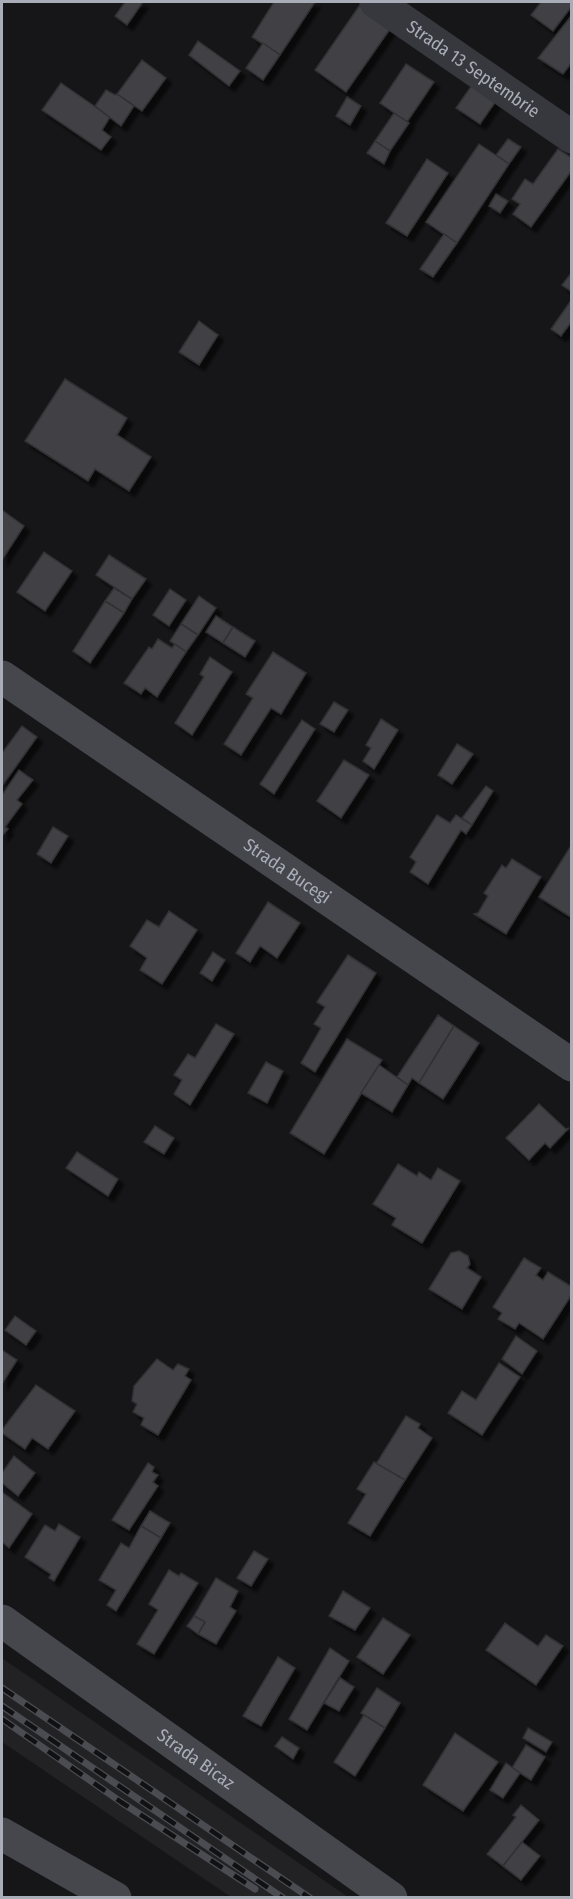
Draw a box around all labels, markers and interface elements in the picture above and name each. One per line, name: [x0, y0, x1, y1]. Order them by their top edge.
street label: Strada 13 Septembrie: [402, 15, 544, 122]
street label: Strada Bucegi: [239, 834, 335, 909]
street label: Strada Bicaz: [153, 1724, 239, 1794]

